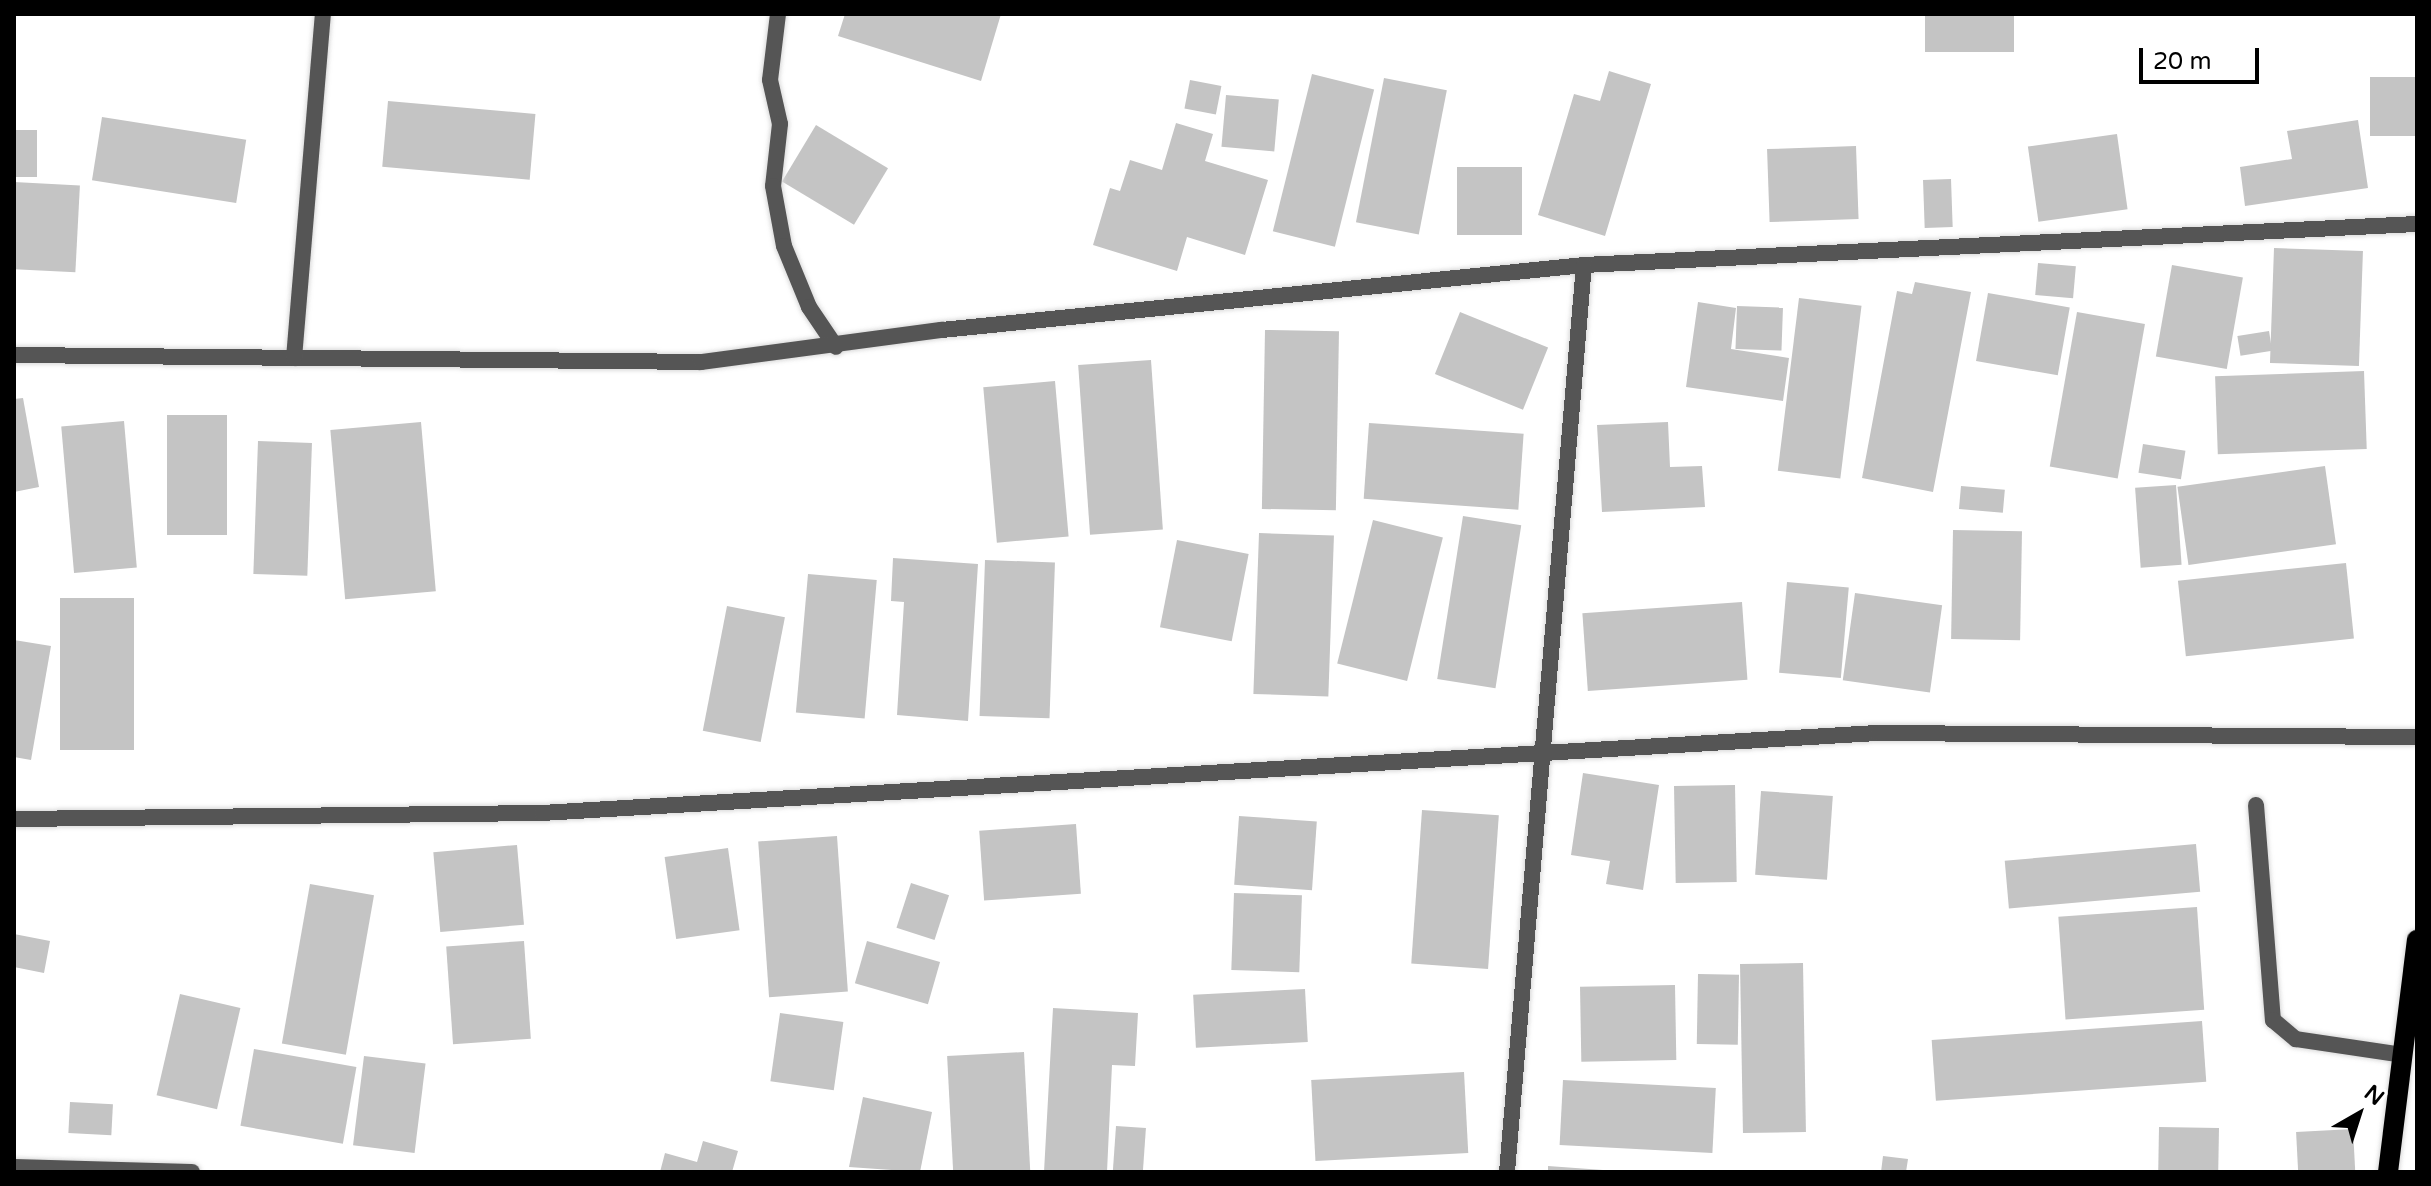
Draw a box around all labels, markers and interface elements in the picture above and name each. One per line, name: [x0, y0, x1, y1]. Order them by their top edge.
scale bar: [2143, 32, 2263, 82]
text: 20 m: [2153, 47, 2211, 76]
north arrow: [2319, 1074, 2399, 1154]
text: N: [2359, 1080, 2389, 1111]

